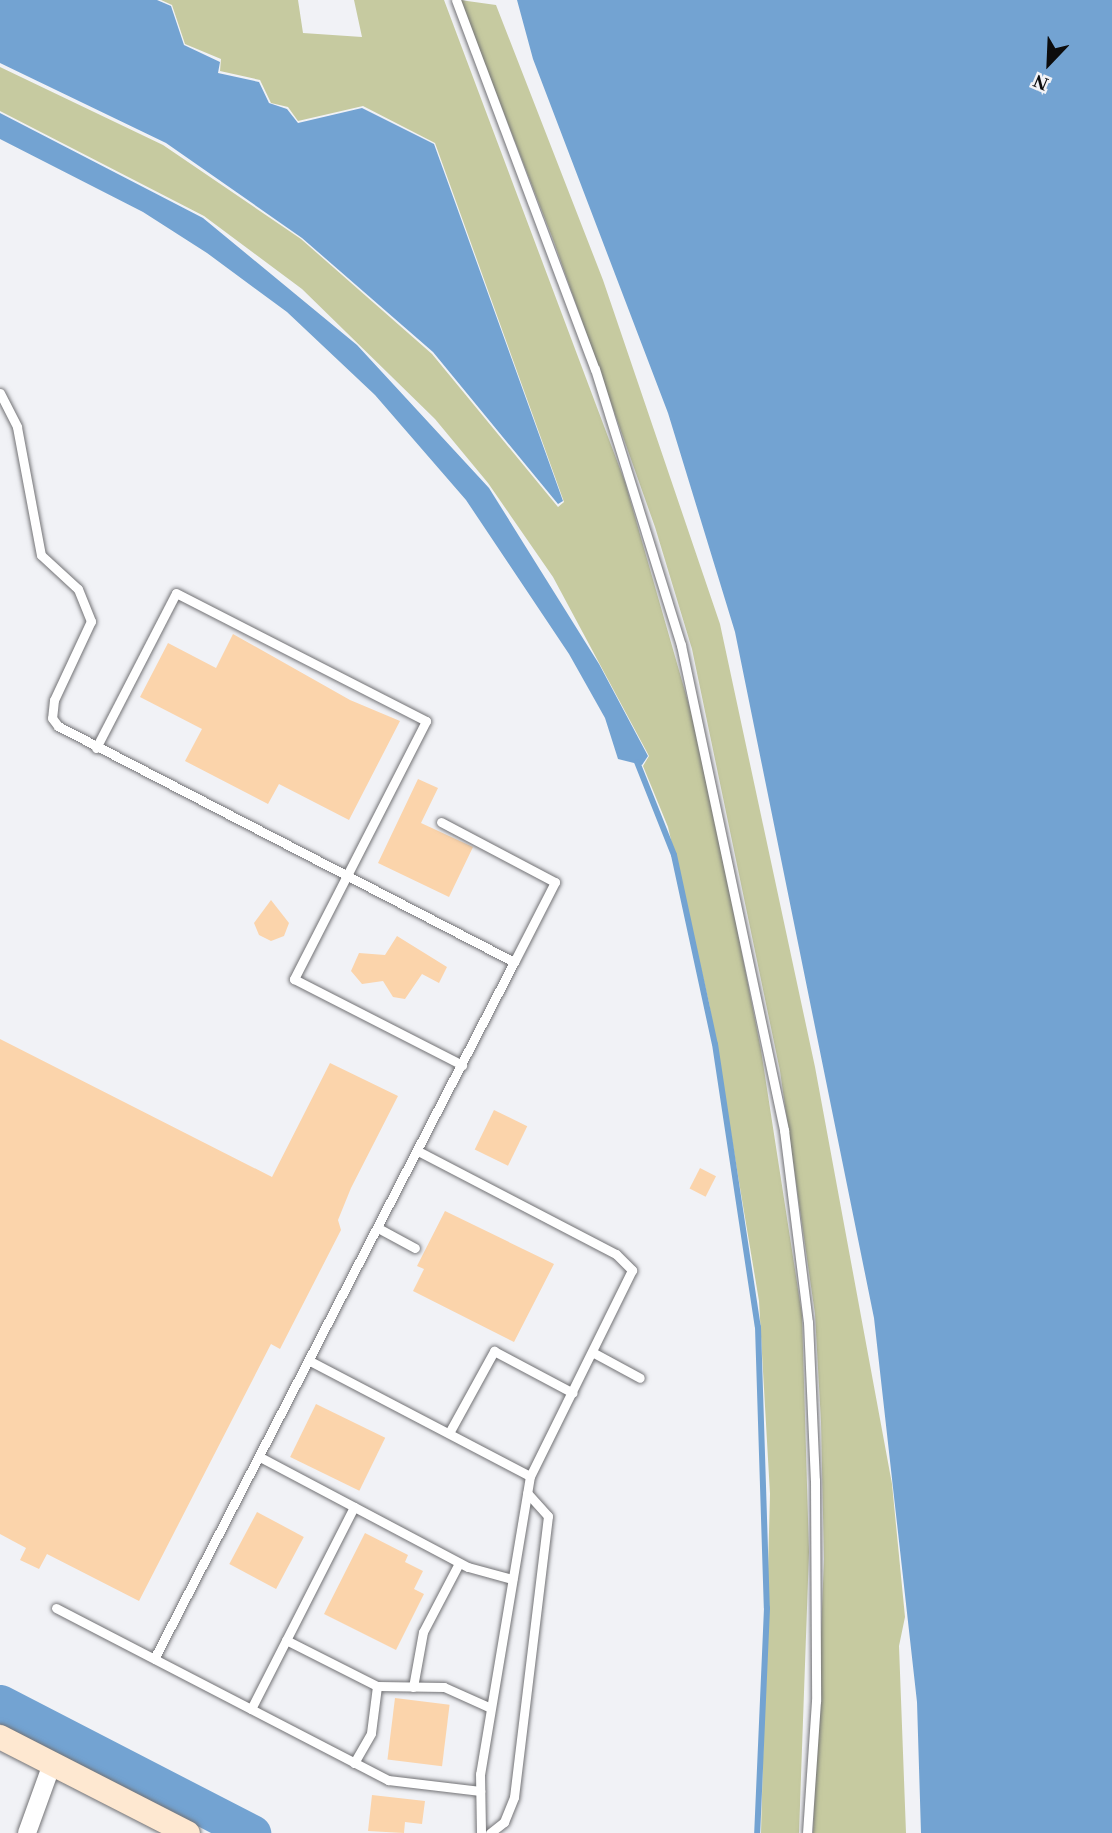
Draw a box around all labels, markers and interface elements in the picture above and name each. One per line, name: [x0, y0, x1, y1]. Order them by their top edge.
north arrow: [1014, 28, 1084, 98]
text: N: [1030, 70, 1051, 95]

